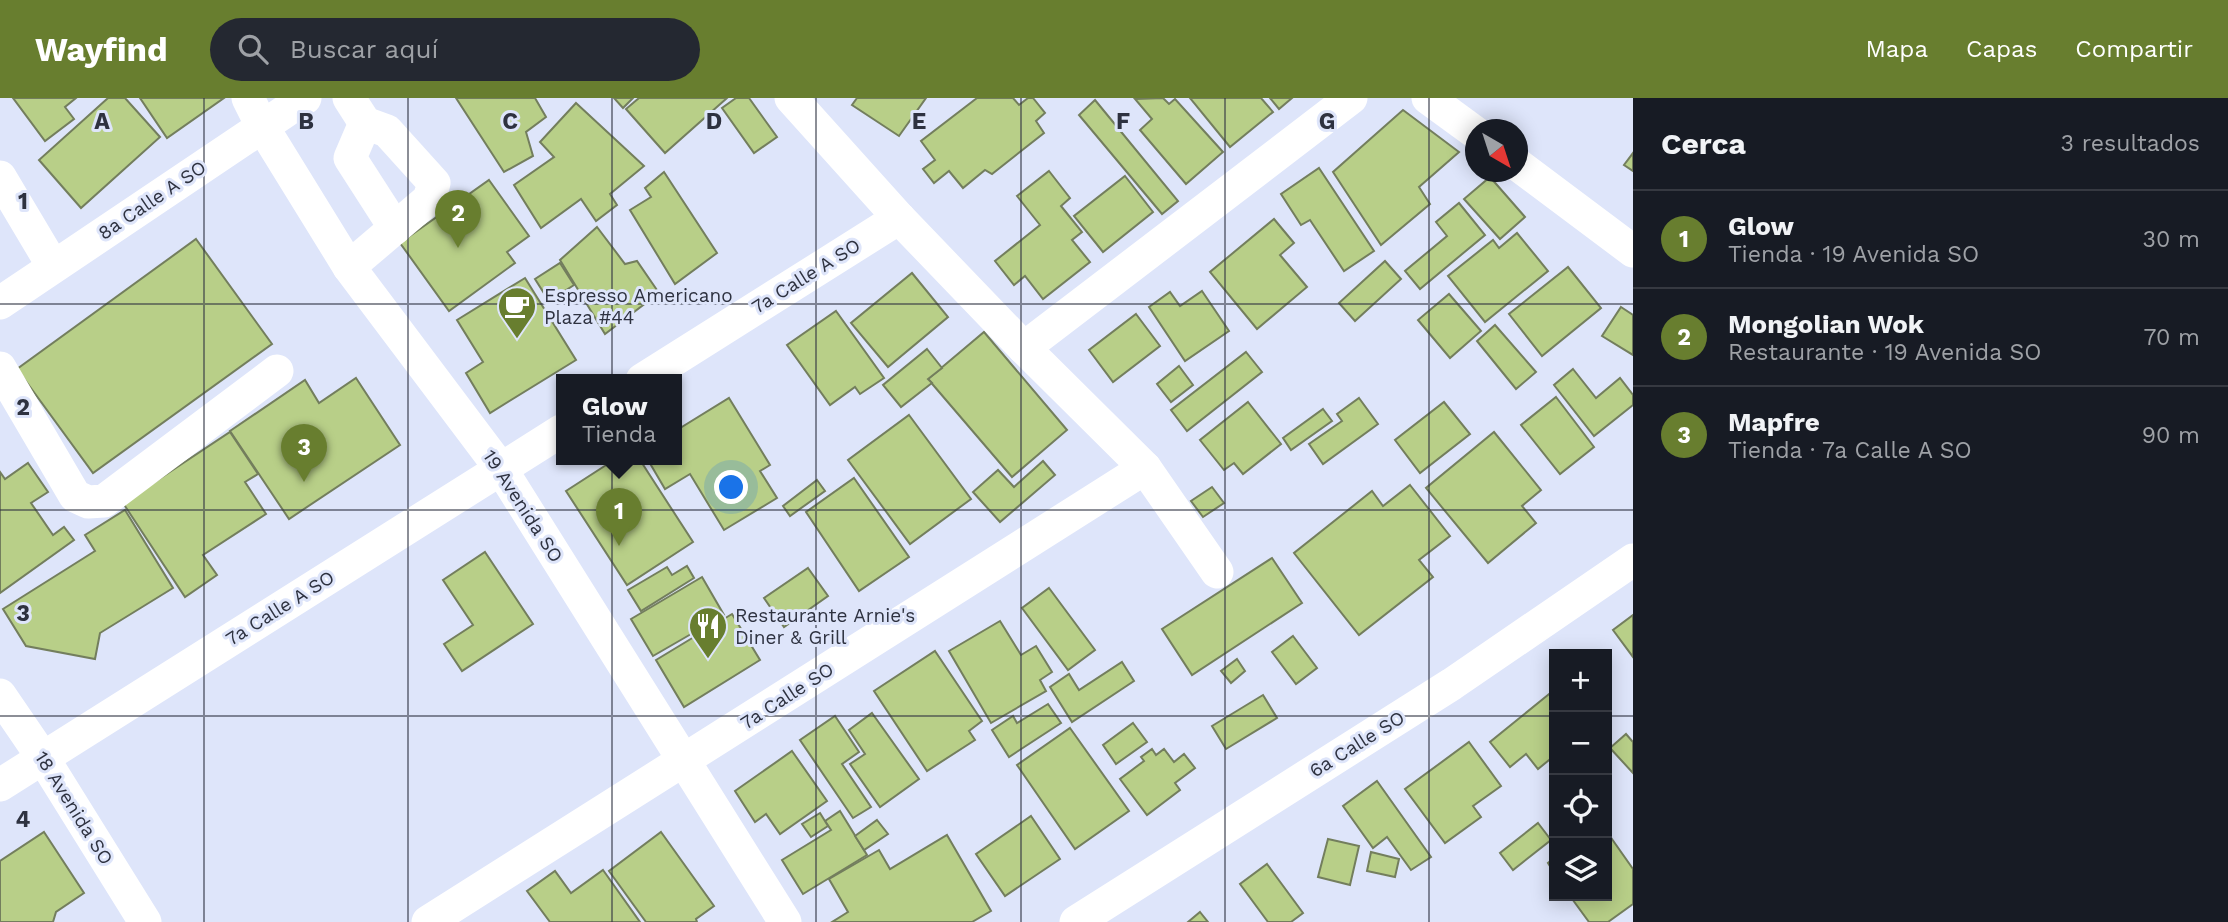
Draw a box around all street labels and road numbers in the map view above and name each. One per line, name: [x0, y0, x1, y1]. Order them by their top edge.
street label: 8a Calle A SO: [94, 155, 210, 245]
street label: 7a Calle A SO: [747, 233, 865, 319]
street label: 19 Avenida SO: [478, 445, 568, 567]
street label: 7a Calle A SO: [221, 565, 339, 651]
street label: 7a Calle SO: [736, 657, 838, 735]
street label: 6a Calle SO: [1305, 706, 1409, 782]
street label: 18 Avenida SO: [30, 747, 118, 869]

